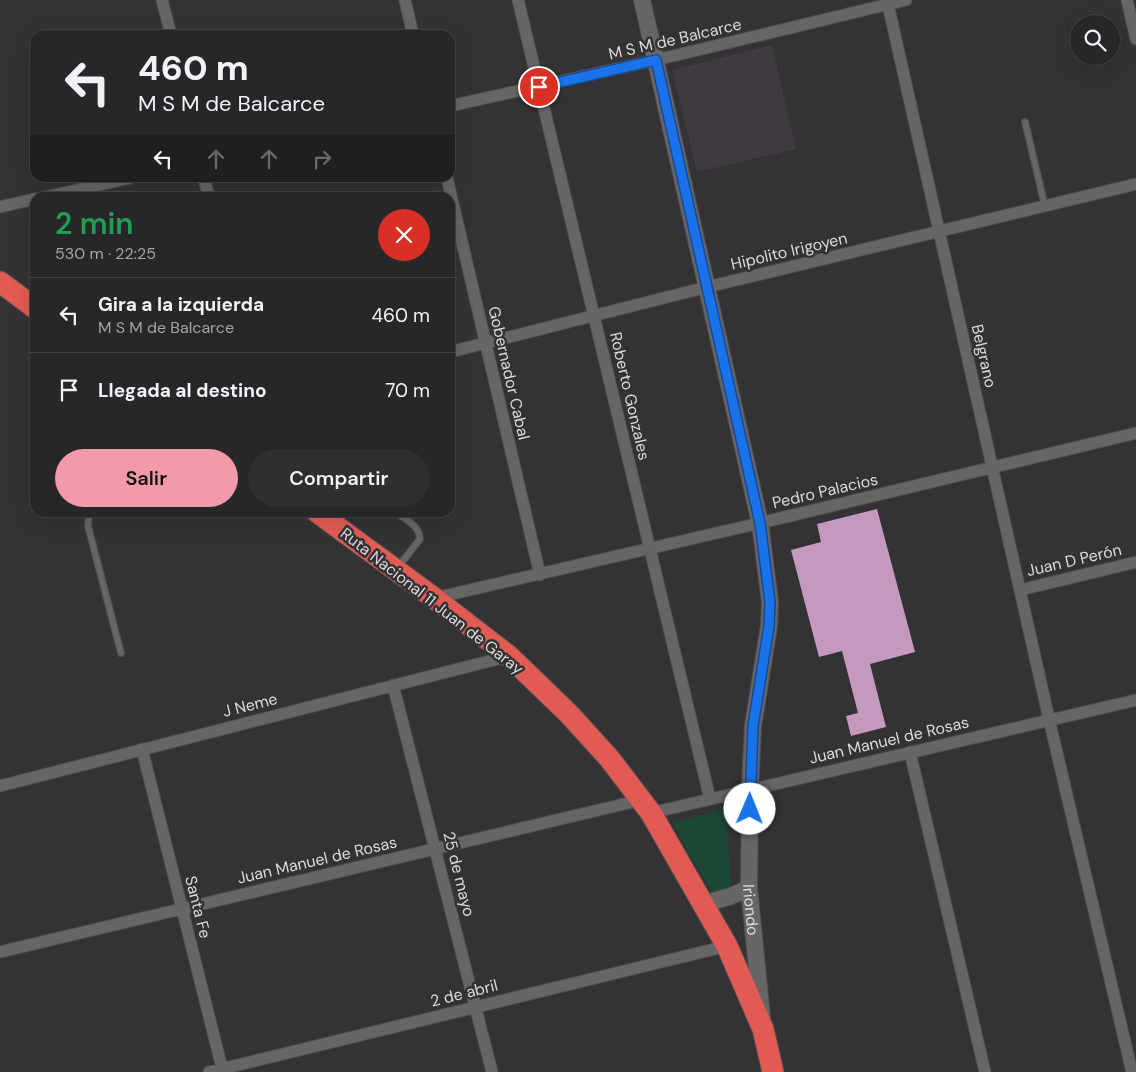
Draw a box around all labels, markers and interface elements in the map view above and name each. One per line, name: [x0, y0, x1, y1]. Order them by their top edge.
street label: M S M de Balcarce: [606, 13, 744, 65]
map controls: [1070, 15, 1120, 65]
button: search: [1070, 15, 1120, 65]
text: 460 m: [138, 45, 249, 91]
icon: left: [55, 50, 120, 115]
pin: [518, 66, 560, 108]
icon: arrive: [525, 73, 553, 101]
text: M S M de Balcarce: [138, 89, 325, 118]
icon: left: [149, 145, 177, 173]
icon: ahead: [202, 145, 230, 173]
icon: ahead: [255, 145, 283, 173]
icon: right: [308, 145, 336, 173]
text: 2 min: [55, 204, 133, 243]
button: close: [378, 209, 430, 261]
street label: Hipolito Irigoyen: [729, 227, 849, 275]
text: 530 m · 22:25: [55, 243, 156, 264]
text: Gira a la izquierda: [98, 292, 264, 317]
icon: left: [55, 301, 83, 329]
text: 460 m: [372, 303, 430, 328]
street label: Gobernador Cabal: [483, 304, 535, 442]
text: M S M de Balcarce: [98, 317, 234, 338]
street label: Belgrano: [967, 322, 1001, 390]
street label: Roberto Gonzales: [605, 330, 655, 462]
icon: arrive: [55, 376, 83, 404]
text: Llegada al destino: [98, 378, 267, 403]
text: 70 m: [385, 378, 430, 403]
button: Salir: [55, 449, 238, 507]
button: Compartir: [248, 449, 430, 507]
street label: Pedro Palacios: [770, 469, 880, 513]
street label: Ruta Nacional 11 Juan de Garay: [336, 523, 528, 679]
street label: Juan D Perón: [1024, 539, 1124, 581]
street label: J Neme: [220, 688, 280, 722]
street label: Juan Manuel de Rosas: [807, 711, 971, 769]
position arrow: [723, 782, 775, 834]
street label: 25 de mayo: [438, 829, 480, 919]
street label: Juan Manuel de Rosas: [235, 831, 399, 889]
street label: Santa Fe: [180, 874, 216, 940]
street label: Iriondo: [739, 884, 764, 937]
street label: 2 de abril: [428, 974, 500, 1012]

